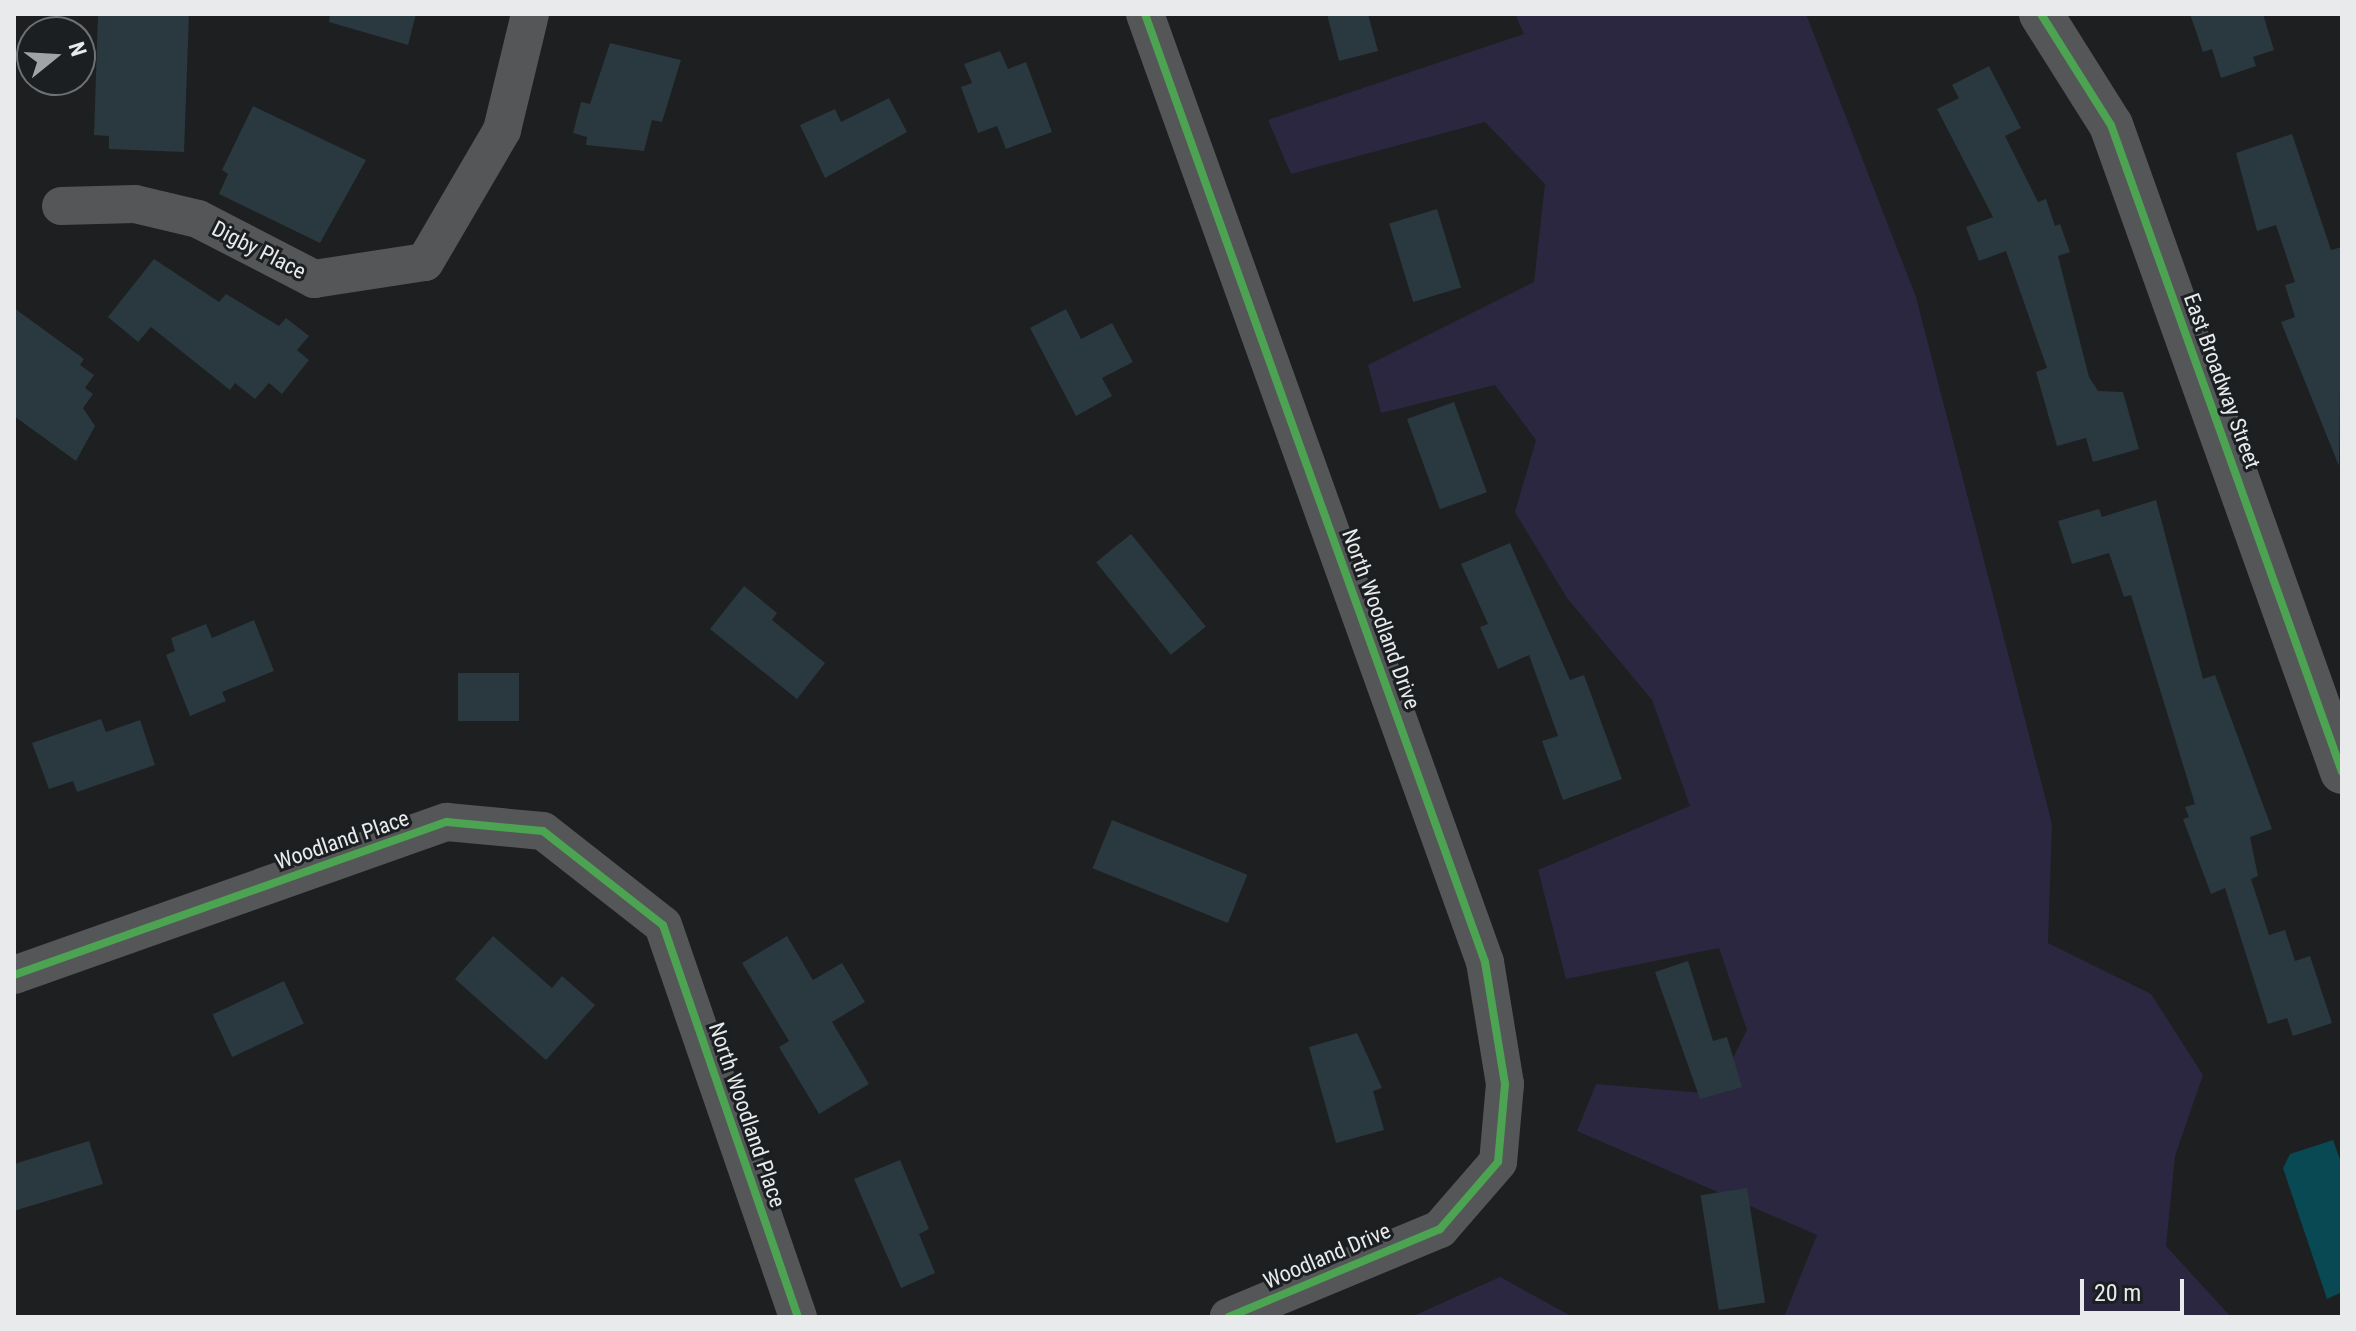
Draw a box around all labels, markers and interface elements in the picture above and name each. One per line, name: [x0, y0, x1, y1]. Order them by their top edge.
north arrow: [16, 16, 96, 96]
text: N: [63, 39, 91, 59]
street label: Digby Place: [208, 215, 310, 285]
street label: East Broadway Street: [2178, 290, 2266, 472]
street label: North Woodland Drive: [1336, 525, 1426, 713]
street label: Woodland Place: [272, 805, 412, 875]
street label: North Woodland Place: [703, 1019, 791, 1211]
street label: Woodland Drive: [1259, 1217, 1395, 1295]
scale bar: [2084, 1263, 2188, 1313]
text: 20 m: [2094, 1279, 2141, 1307]

